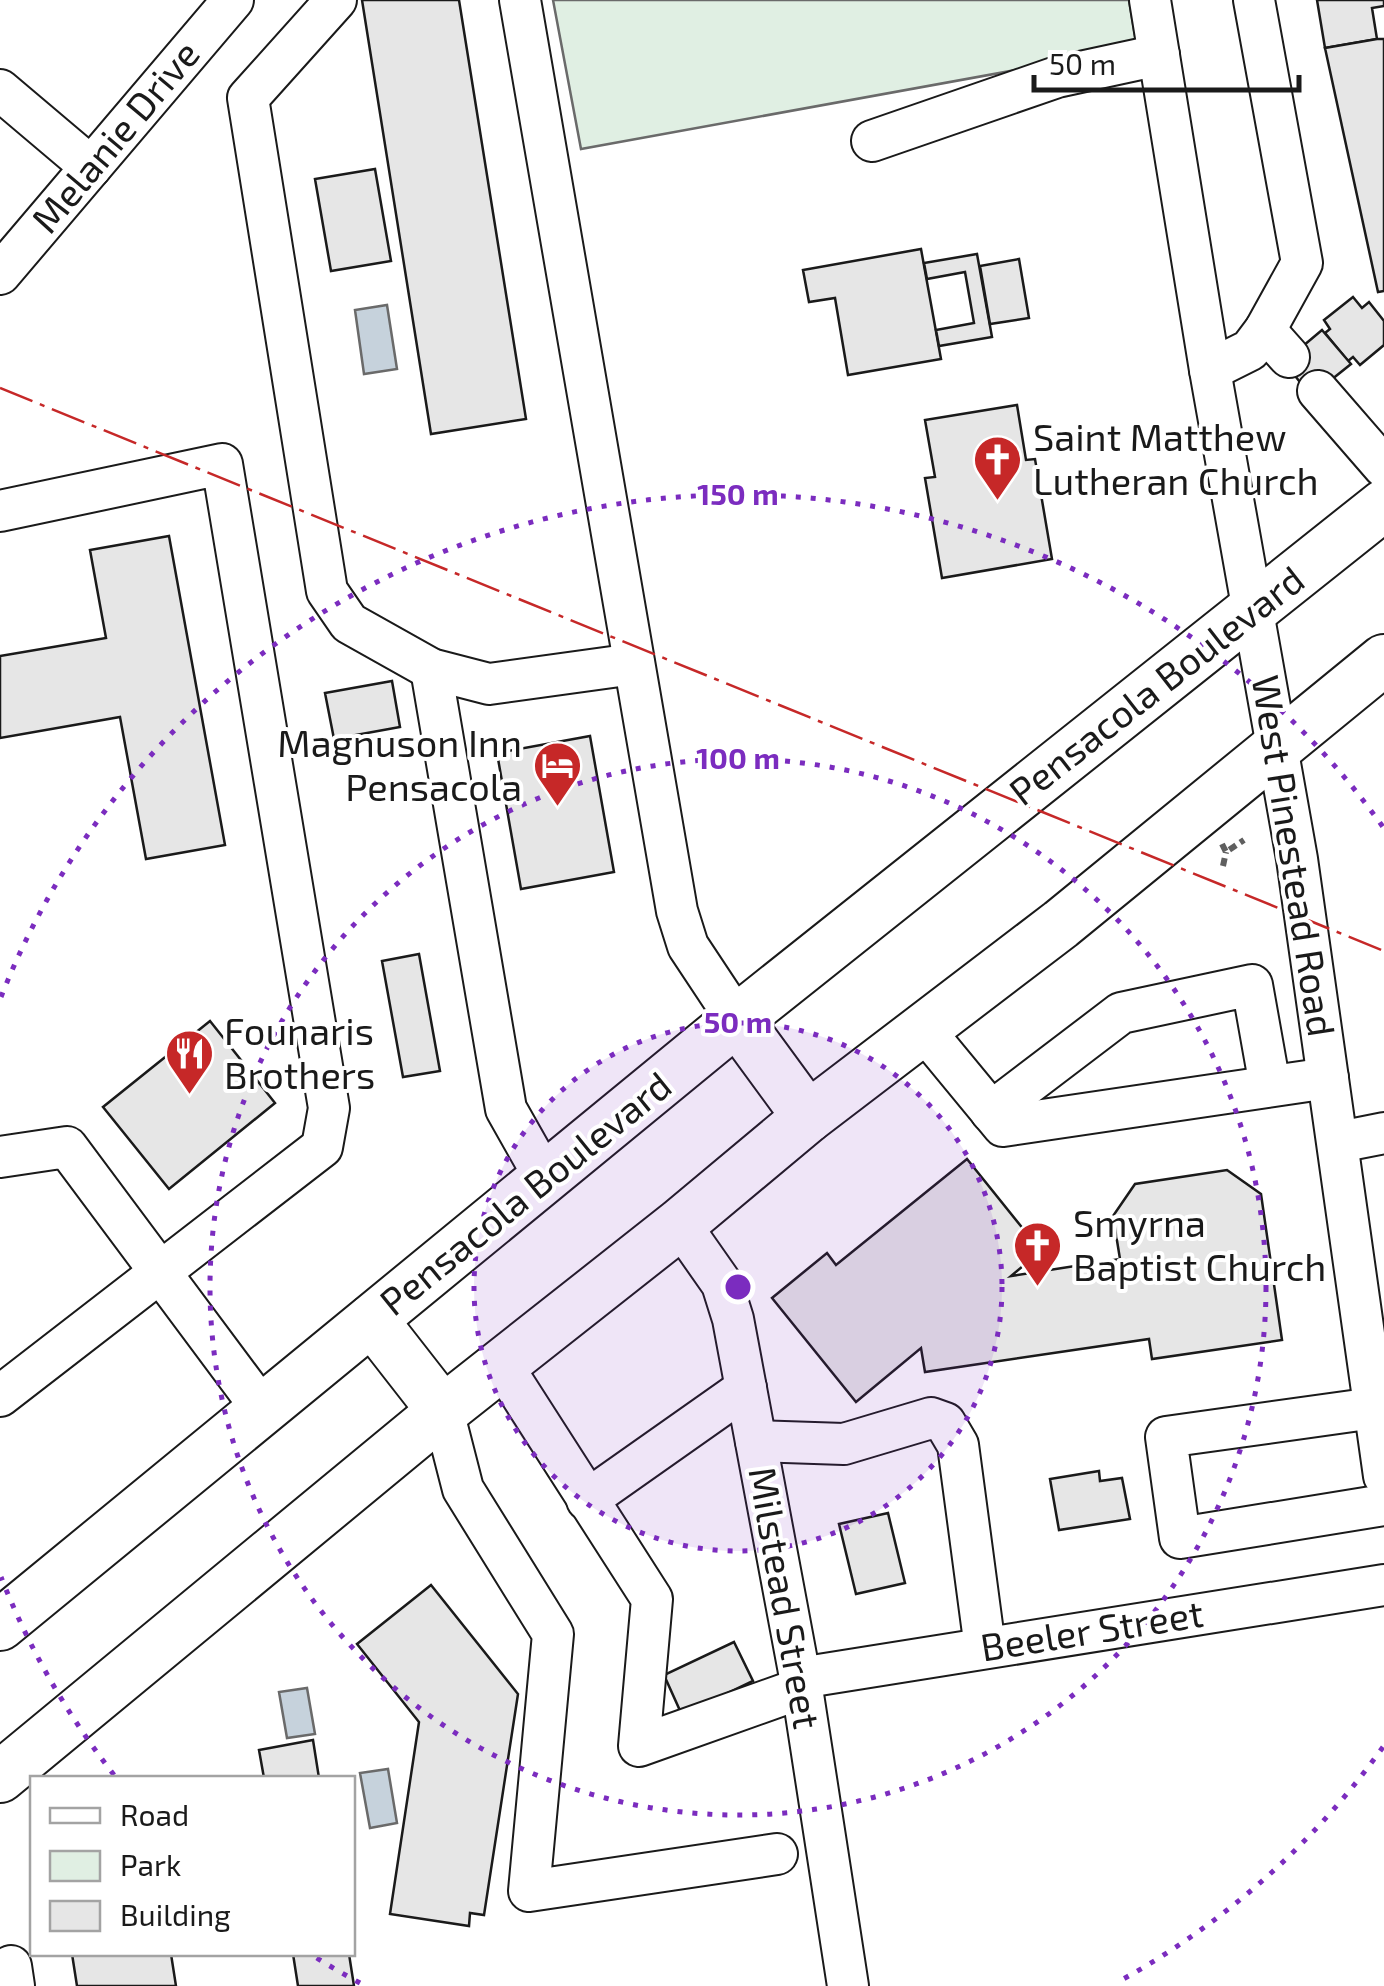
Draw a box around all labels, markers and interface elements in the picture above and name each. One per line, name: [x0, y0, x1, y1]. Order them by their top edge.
street label: Melanie Drive: [21, 30, 208, 241]
scale bar: [1034, 30, 1299, 92]
text: 50 m: [1049, 45, 1116, 81]
place label: Saint Matthew Lutheran Church: [1033, 413, 1319, 503]
church icon: Saint Matthew Lutheran Church: [972, 434, 1024, 502]
text: 150 m: [697, 475, 779, 511]
street label: Pensacola Boulevard: [999, 555, 1312, 814]
street label: West Pinestead Road: [1244, 672, 1346, 1040]
place label: Magnuson Inn Pensacola: [277, 719, 522, 809]
text: 100 m: [696, 739, 780, 775]
hotel icon: Magnuson Inn Pensacola: [531, 740, 583, 808]
text: 50 m: [704, 1003, 772, 1039]
place label: Founaris Brothers: [224, 1007, 375, 1097]
restaurant icon: Founaris Brothers: [163, 1028, 215, 1096]
street label: Pensacola Boulevard: [370, 1061, 680, 1324]
place label: Smyrna Baptist Church: [1073, 1199, 1326, 1289]
church icon: Smyrna Baptist Church: [1012, 1220, 1064, 1288]
centre of rings: [720, 1269, 756, 1305]
street label: Milstead Street: [740, 1463, 832, 1732]
street label: Beeler Street: [977, 1589, 1206, 1669]
legend: [30, 1776, 355, 1956]
text: Road: [120, 1796, 189, 1832]
text: Park: [120, 1846, 181, 1882]
text: Building: [120, 1896, 231, 1932]

